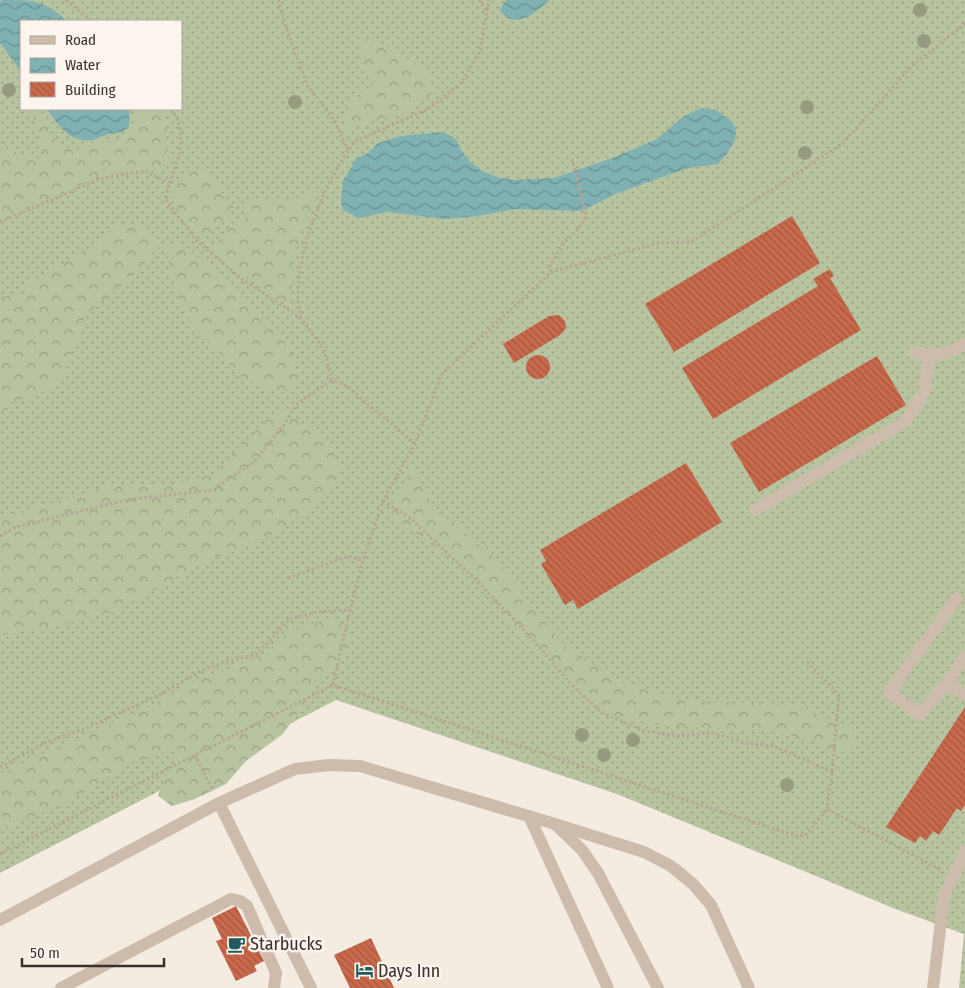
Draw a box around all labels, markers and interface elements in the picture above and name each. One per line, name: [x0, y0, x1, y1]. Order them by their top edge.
legend: [20, 20, 182, 110]
text: Road: [65, 31, 96, 49]
text: Water: [65, 56, 101, 74]
text: Building: [65, 81, 116, 99]
place label: Starbucks: [250, 933, 323, 955]
cafe icon: Starbucks: [226, 934, 246, 954]
scale bar: [22, 936, 165, 968]
text: 50 m: [30, 944, 60, 962]
place label: Days Inn: [378, 960, 440, 982]
hotel icon: Days Inn: [354, 961, 374, 981]

